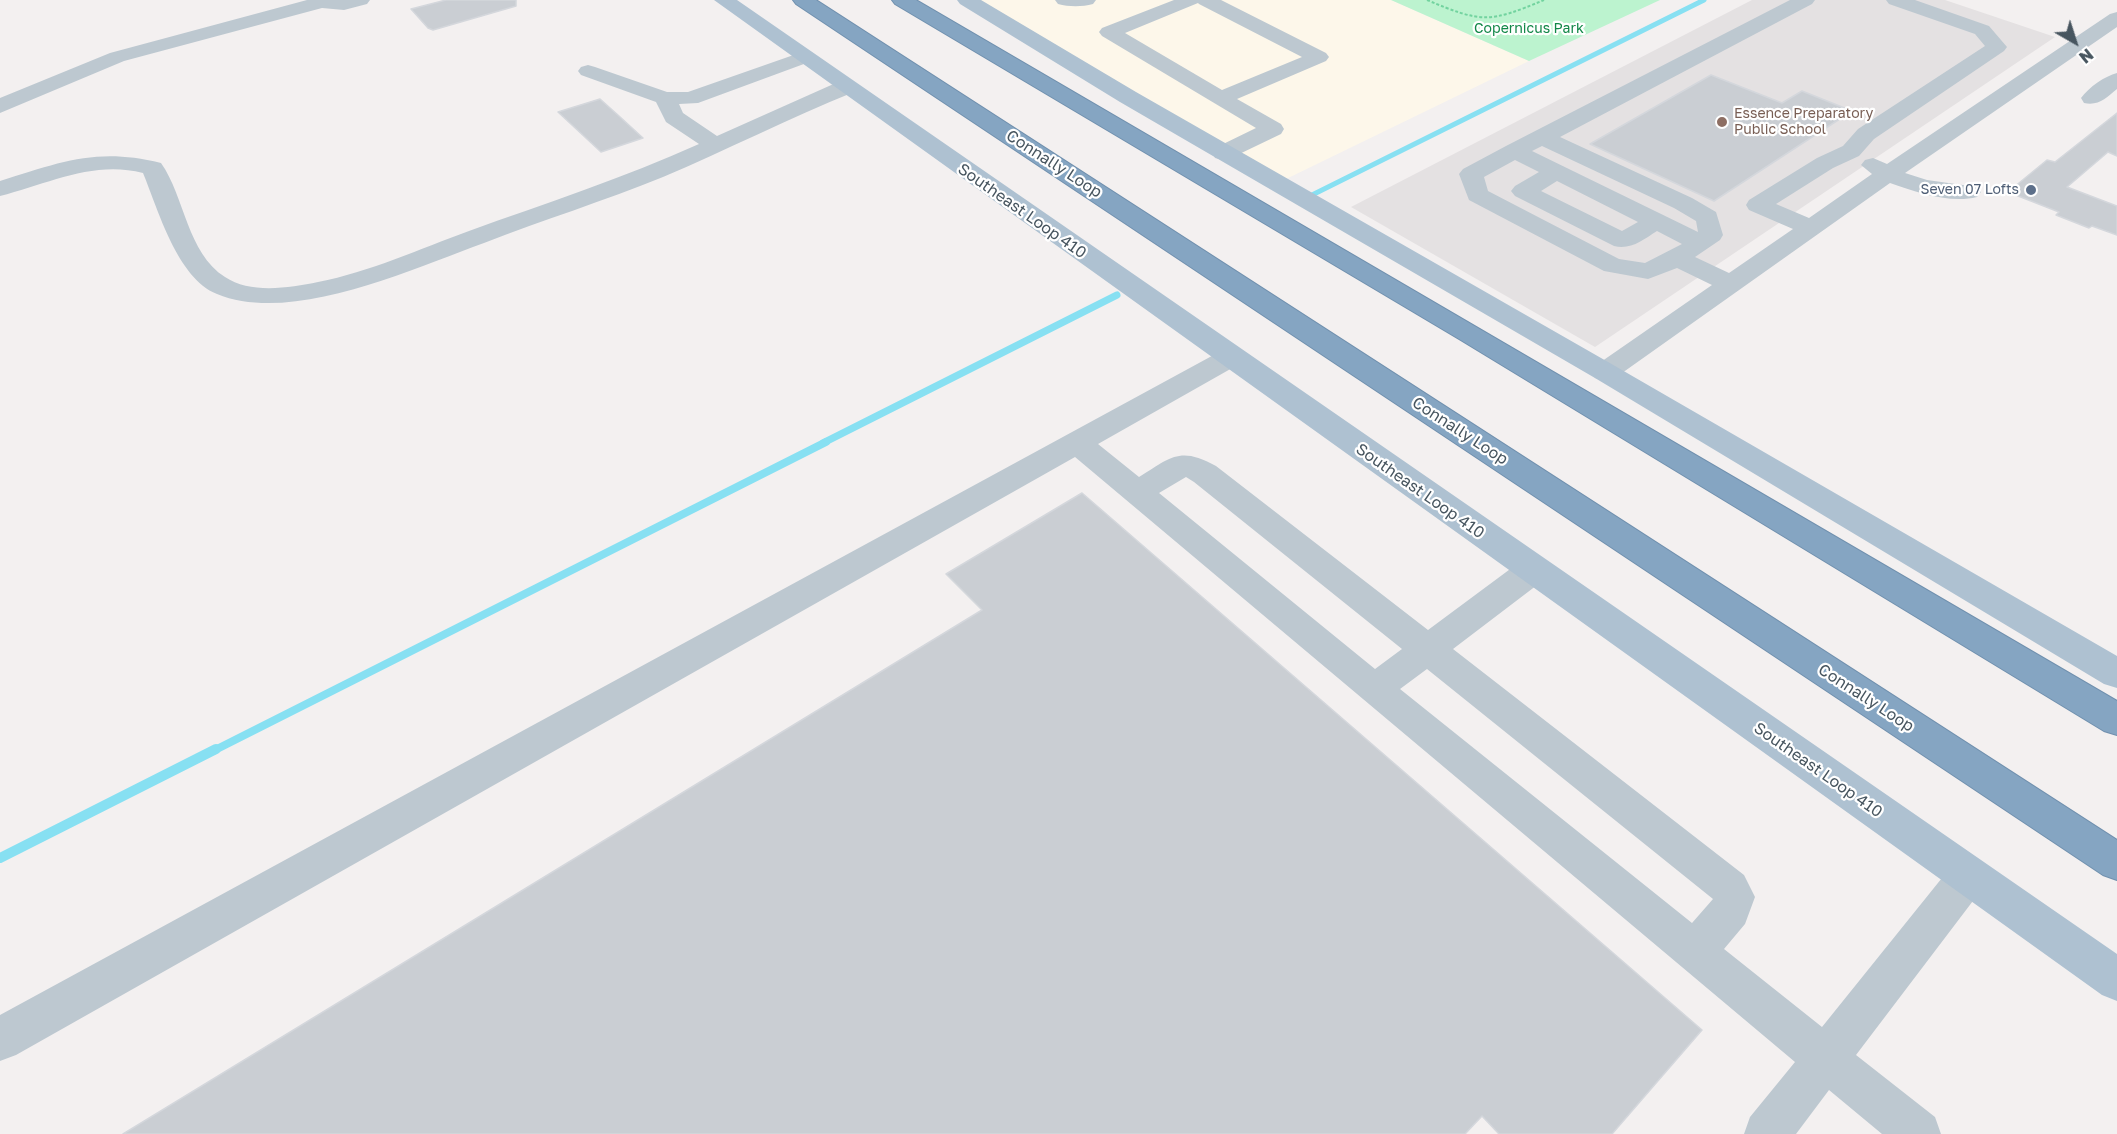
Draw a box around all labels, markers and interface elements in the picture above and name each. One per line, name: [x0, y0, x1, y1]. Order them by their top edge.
north arrow: [2045, 12, 2105, 72]
park label: Copernicus Park: [1474, 21, 1584, 37]
text: N: [2075, 44, 2097, 68]
place label: Essence Preparatory Public School: [1734, 106, 1873, 138]
marker: Essence Preparatory Public School: [1715, 115, 1729, 129]
street label: Connally Loop: [1003, 126, 1105, 202]
street label: Southeast Loop 410: [954, 159, 1090, 263]
place label: Seven 07 Lofts: [1920, 182, 2019, 198]
marker: Seven 07 Lofts: [2024, 183, 2038, 197]
street label: Connally Loop: [1409, 393, 1511, 469]
street label: Southeast Loop 410: [1352, 439, 1488, 543]
street label: Connally Loop: [1815, 660, 1917, 736]
street label: Southeast Loop 410: [1750, 718, 1886, 822]

